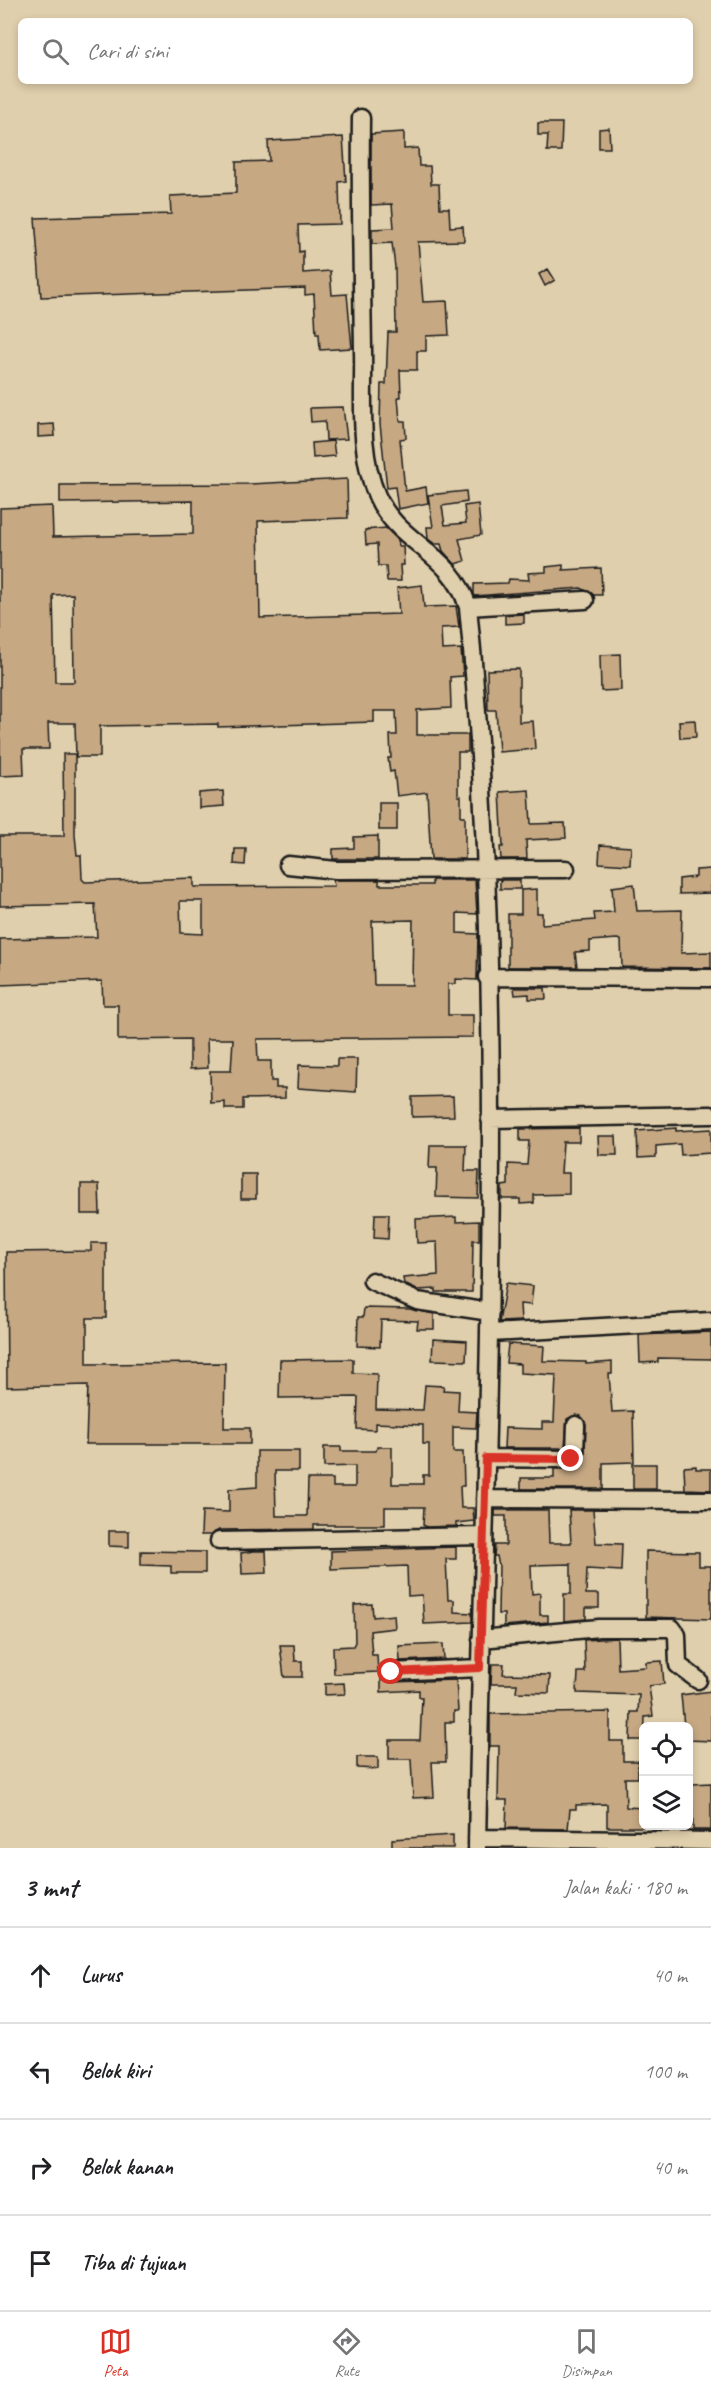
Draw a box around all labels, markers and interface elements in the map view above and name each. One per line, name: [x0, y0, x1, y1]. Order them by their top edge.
search box: [18, 18, 693, 84]
icon: search: [39, 35, 72, 68]
text: Cari di sini: [87, 37, 168, 65]
route end: [557, 1445, 583, 1471]
route start: [377, 1658, 403, 1684]
map controls: [639, 1722, 693, 1830]
button: locate: [639, 1722, 693, 1776]
button: layers: [639, 1776, 693, 1830]
text: 3 mnt: [24, 1871, 77, 1904]
text: Jalan kaki · 180 m: [564, 1875, 687, 1900]
icon: ahead: [24, 1959, 57, 1992]
text: Lurus: [81, 1961, 121, 1989]
text: 40 m: [653, 1963, 687, 1988]
icon: left: [24, 2055, 57, 2088]
text: Belok kiri: [81, 2057, 150, 2085]
text: 100 m: [644, 2059, 687, 2084]
icon: right: [24, 2151, 57, 2184]
text: Belok kanan: [81, 2153, 173, 2181]
text: 40 m: [653, 2155, 687, 2180]
icon: arrive: [24, 2247, 57, 2280]
text: Tiba di tujuan: [81, 2249, 186, 2277]
tab: Peta: [99, 2325, 132, 2381]
tab: Rute: [330, 2325, 363, 2381]
tab: Disimpan: [561, 2325, 612, 2381]

